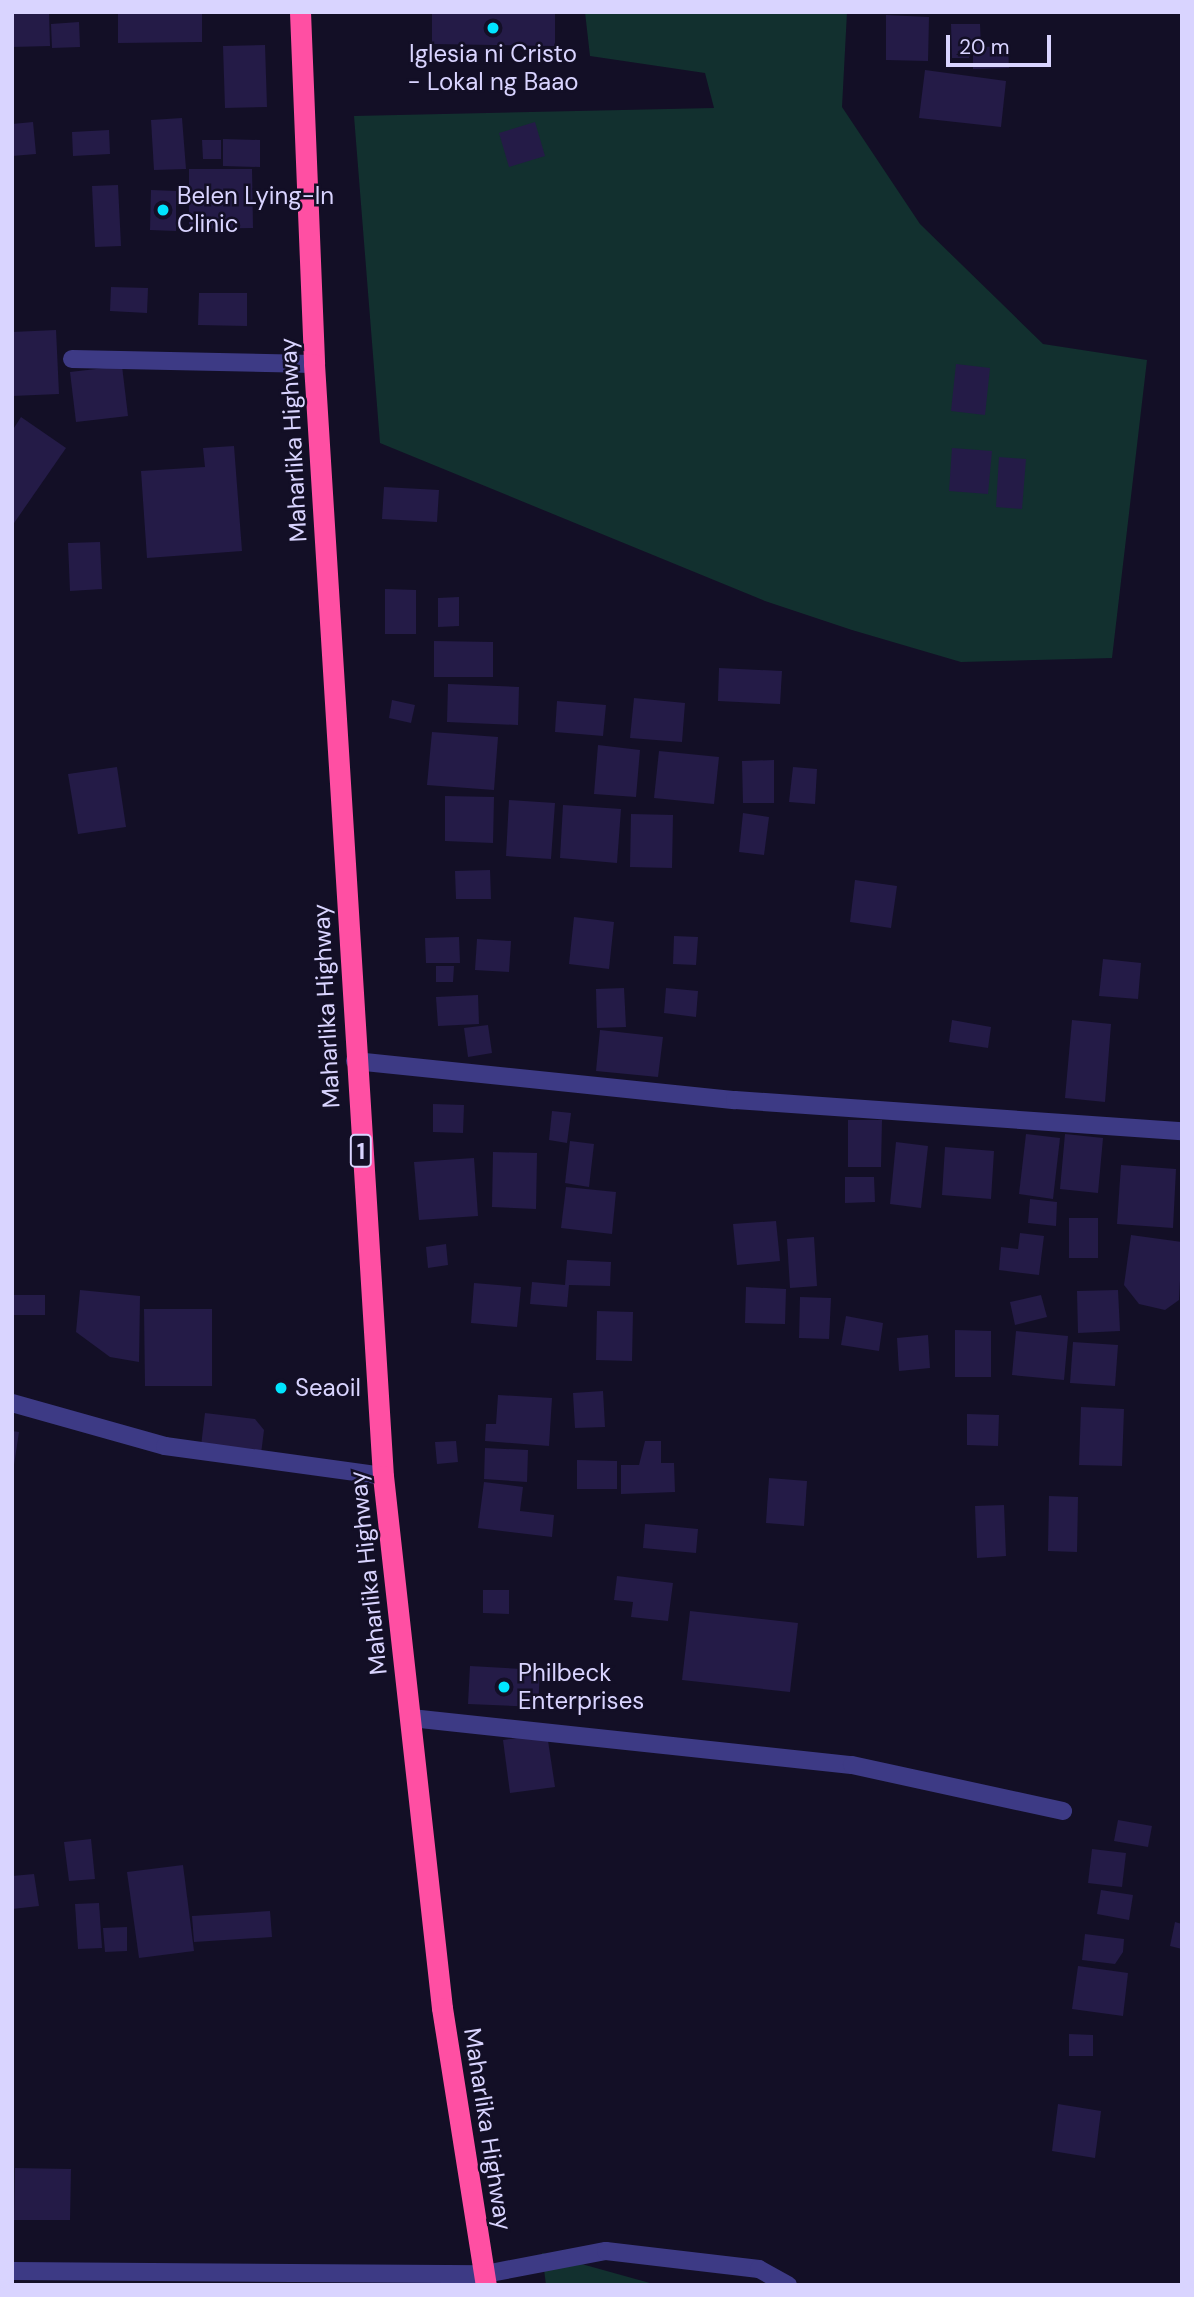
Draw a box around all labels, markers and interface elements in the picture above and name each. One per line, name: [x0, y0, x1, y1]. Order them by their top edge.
marker: Iglesia ni Cristo - Lokal ng Baao: [485, 20, 501, 36]
scale bar: [949, 21, 1054, 65]
text: 20 m: [959, 33, 1010, 61]
place label: Iglesia ni Cristo - Lokal ng Baao: [408, 40, 578, 96]
place label: Belen Lying-In Clinic: [177, 182, 334, 238]
marker: Belen Lying-In Clinic: [155, 202, 171, 218]
street label: Maharlika Highway: [273, 337, 313, 543]
street label: Maharlika Highway: [306, 903, 346, 1109]
road number: 1: [349, 1132, 373, 1170]
place label: Seaoil: [295, 1374, 361, 1402]
marker: Seaoil: [273, 1380, 289, 1396]
street label: Maharlika Highway: [343, 1470, 393, 1676]
place label: Philbeck Enterprises: [518, 1659, 644, 1715]
marker: Philbeck Enterprises: [496, 1679, 512, 1695]
street label: Maharlika Highway: [458, 2026, 518, 2232]

